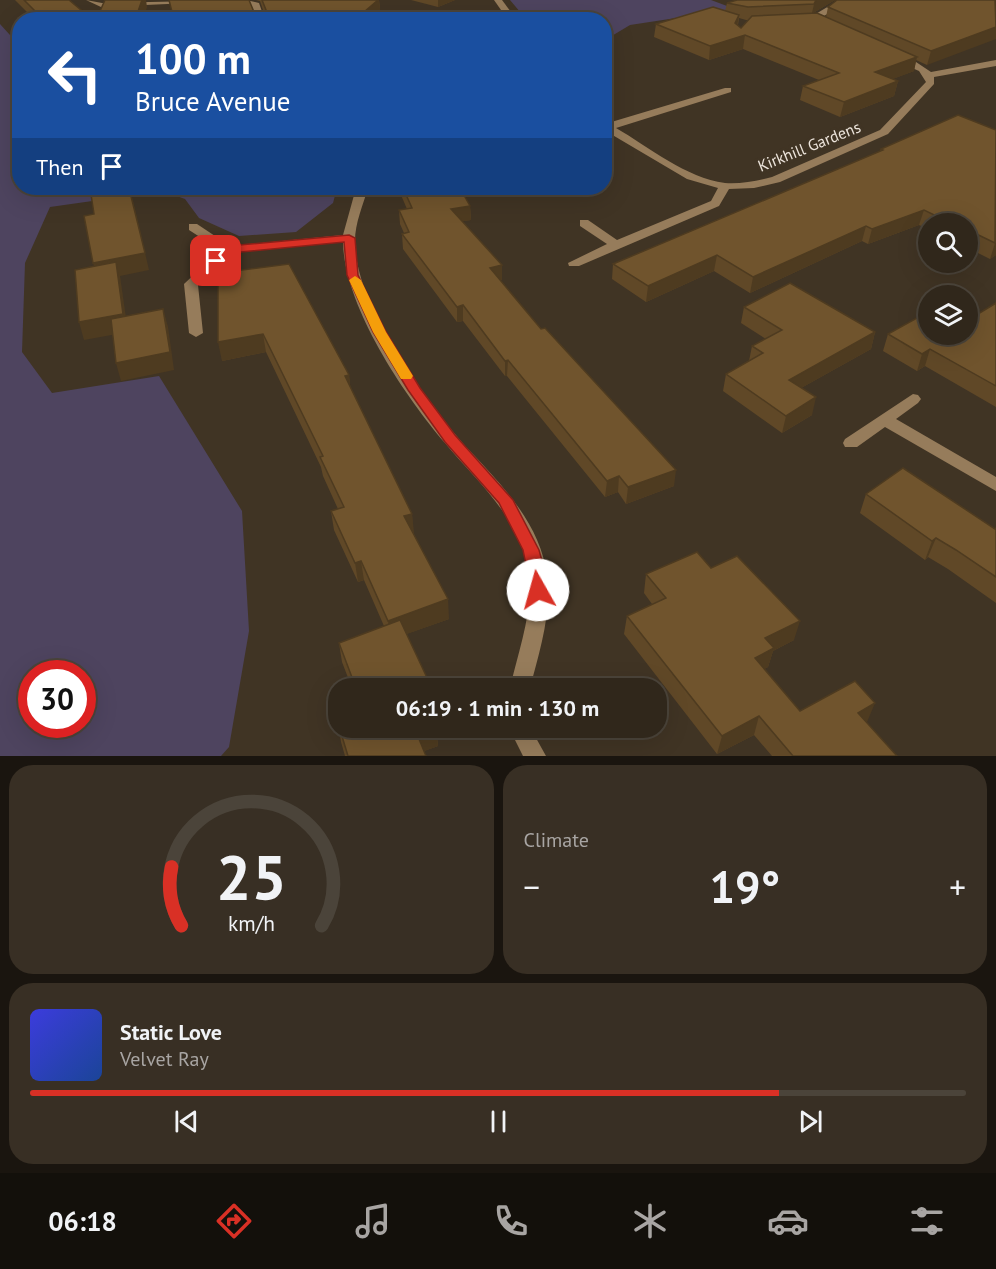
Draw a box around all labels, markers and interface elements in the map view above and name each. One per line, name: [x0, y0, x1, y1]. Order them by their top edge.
text: 100 m: [135, 31, 251, 86]
icon: left: [36, 36, 114, 114]
text: Bruce Avenue: [135, 84, 290, 118]
street label: Kirkhill Gardens: [755, 116, 864, 176]
icon: arrive: [95, 150, 128, 183]
text: Then: [36, 153, 83, 181]
map controls: [918, 213, 978, 345]
button: search: [918, 213, 978, 273]
pin: [190, 235, 241, 286]
icon: arrive: [199, 244, 232, 277]
button: layers: [918, 285, 978, 345]
position arrow: [506, 558, 570, 622]
speed limit sign: 30: [18, 660, 96, 738]
text: 06:19 · 1 min · 130 m: [396, 694, 599, 722]
text: Climate: [524, 827, 589, 853]
text: 25: [216, 836, 287, 917]
text: 19°: [709, 857, 780, 915]
text: −: [524, 865, 540, 908]
text: +: [949, 865, 966, 908]
text: km/h: [228, 910, 275, 938]
text: Static Love: [120, 1018, 222, 1046]
text: Velvet Ray: [120, 1046, 209, 1072]
icon: previous: [170, 1105, 203, 1138]
icon: pause: [482, 1105, 515, 1138]
icon: next: [794, 1105, 827, 1138]
icon: directions: [213, 1200, 255, 1242]
icon: music: [352, 1200, 394, 1242]
icon: phone: [490, 1200, 532, 1242]
icon: climate: [629, 1200, 671, 1242]
icon: car: [767, 1200, 809, 1242]
icon: filters: [906, 1200, 948, 1242]
text: 06:18: [48, 1204, 117, 1238]

